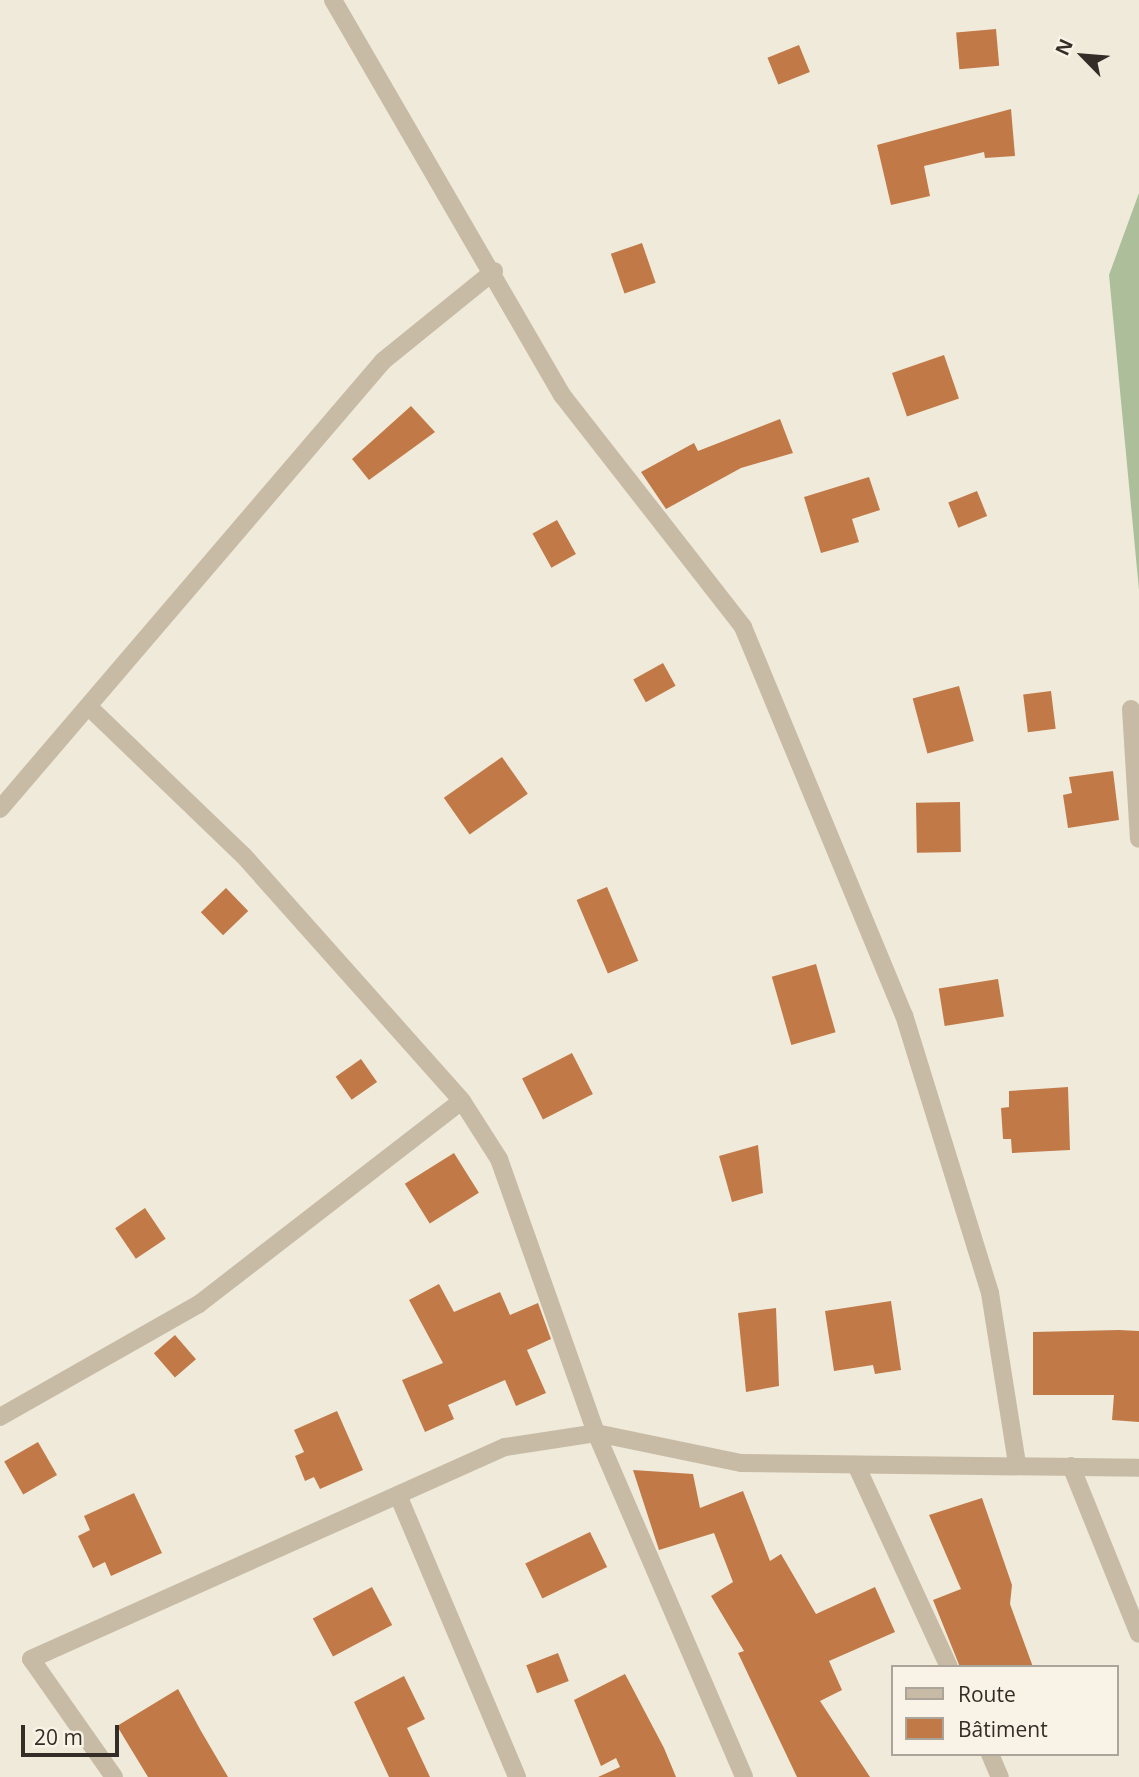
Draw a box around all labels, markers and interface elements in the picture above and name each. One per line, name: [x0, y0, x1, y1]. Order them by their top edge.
north arrow: [1048, 21, 1118, 91]
text: N: [1049, 35, 1079, 60]
legend: [890, 1665, 1118, 1756]
text: Route: [958, 1680, 1016, 1708]
scale bar: [24, 1710, 122, 1754]
text: Bâtiment: [958, 1715, 1048, 1743]
text: 20 m: [34, 1723, 83, 1751]

